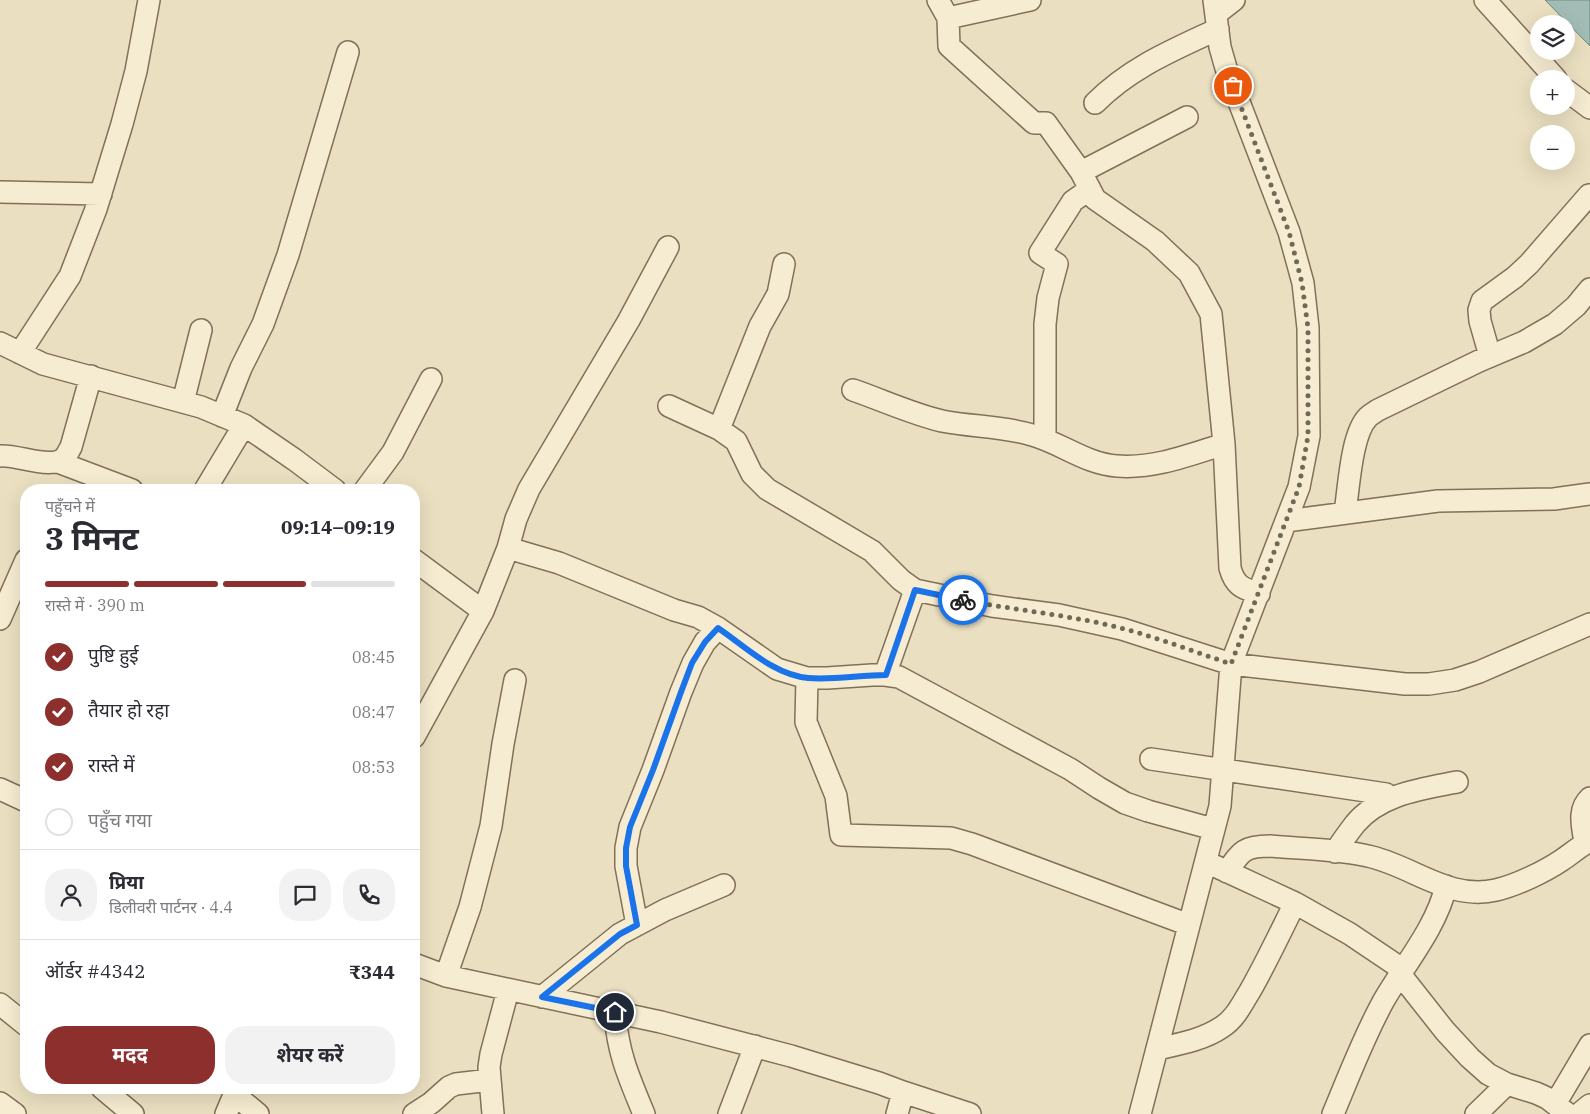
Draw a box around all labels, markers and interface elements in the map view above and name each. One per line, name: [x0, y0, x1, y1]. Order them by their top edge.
map controls: [1530, 15, 1575, 170]
button: layers: [1530, 15, 1575, 60]
pin: [1212, 65, 1254, 107]
button: +: [1530, 70, 1575, 115]
icon: bag: [1219, 72, 1247, 100]
button: −: [1530, 125, 1575, 170]
text: पहुँचने में: [45, 496, 95, 516]
text: 09:14–09:19: [281, 515, 395, 539]
text: 3 मिनट: [45, 517, 139, 559]
courier: [938, 575, 988, 625]
icon: bike: [949, 586, 977, 614]
text: रास्ते में · 390 m: [45, 595, 145, 615]
icon: check: [45, 643, 73, 671]
text: पुष्टि हुई: [88, 643, 139, 667]
text: 08:45: [352, 647, 395, 667]
icon: check: [45, 698, 73, 726]
text: तैयार हो रहा: [88, 698, 169, 722]
text: 08:47: [352, 702, 395, 722]
icon: check: [45, 753, 73, 781]
text: रास्ते में: [88, 753, 135, 777]
text: 08:53: [352, 757, 395, 777]
text: पहुँच गया: [88, 808, 152, 832]
button: person: [45, 869, 97, 921]
button: chat: [279, 869, 331, 921]
button: phone: [343, 869, 395, 921]
text: प्रिया: [109, 870, 144, 894]
text: डिलीवरी पार्टनर · 4.4: [109, 897, 233, 917]
text: ऑर्डर #4342: [45, 959, 146, 983]
text: ₹344: [349, 960, 395, 984]
pin: [594, 991, 636, 1033]
icon: home: [601, 998, 629, 1026]
button: मदद: [45, 1026, 215, 1084]
button: शेयर करें: [225, 1026, 395, 1084]

